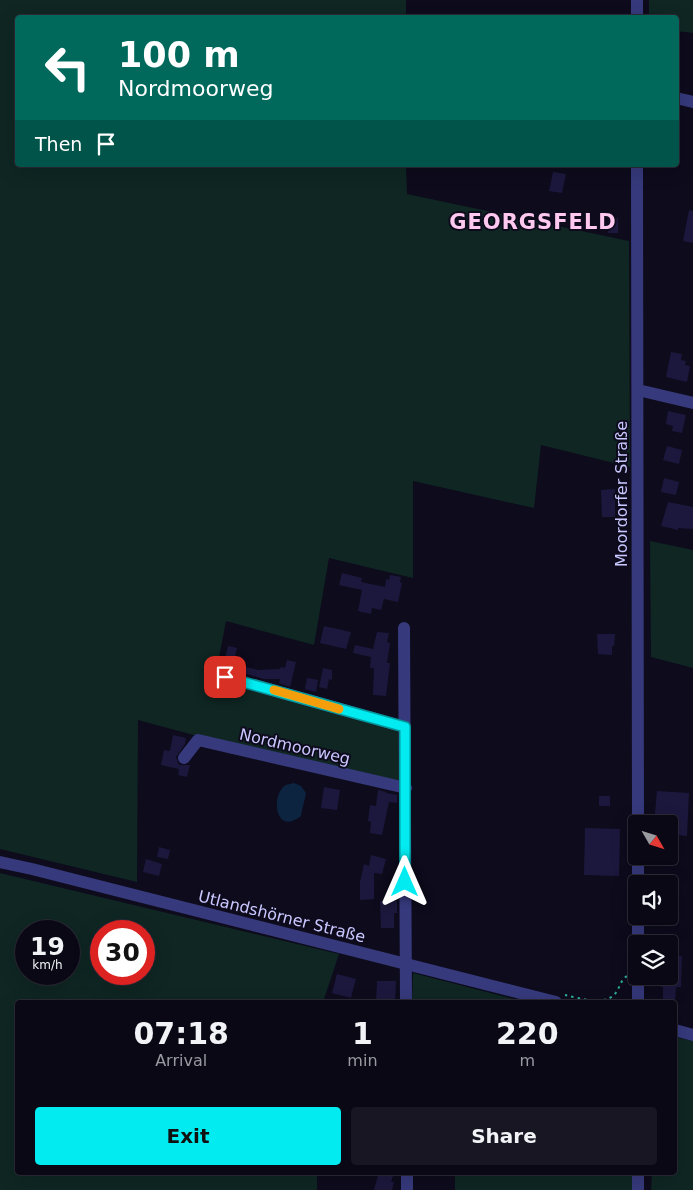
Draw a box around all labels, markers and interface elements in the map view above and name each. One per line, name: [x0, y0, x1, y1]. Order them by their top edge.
icon: left: [35, 35, 100, 100]
text: 100 m: [118, 35, 240, 75]
text: Nordmoorweg: [118, 76, 273, 101]
icon: arrive: [92, 130, 120, 158]
text: Then: [35, 133, 82, 155]
district label: GEORGSFELD: [449, 210, 617, 234]
street label: Moordorfer Straße: [612, 421, 631, 567]
pin: [204, 656, 246, 698]
icon: arrive: [211, 663, 239, 691]
street label: Nordmoorweg: [238, 725, 352, 768]
north arrow: [628, 815, 678, 865]
map controls: [628, 815, 678, 985]
position arrow: [378, 855, 430, 907]
button: sound: [628, 875, 678, 925]
street label: Utlandshörner Straße: [196, 887, 367, 946]
speed limit sign: 30: [90, 920, 155, 985]
text: 19: [30, 932, 65, 961]
button: layers: [628, 935, 678, 985]
text: km/h: [32, 958, 63, 972]
text: 07:18: [133, 1016, 229, 1051]
text: 1: [352, 1016, 373, 1051]
text: 220: [496, 1016, 559, 1051]
text: Arrival: [155, 1051, 207, 1070]
text: min: [347, 1051, 378, 1070]
text: m: [519, 1051, 535, 1070]
button: Exit: [35, 1107, 341, 1165]
button: Share: [351, 1107, 657, 1165]

